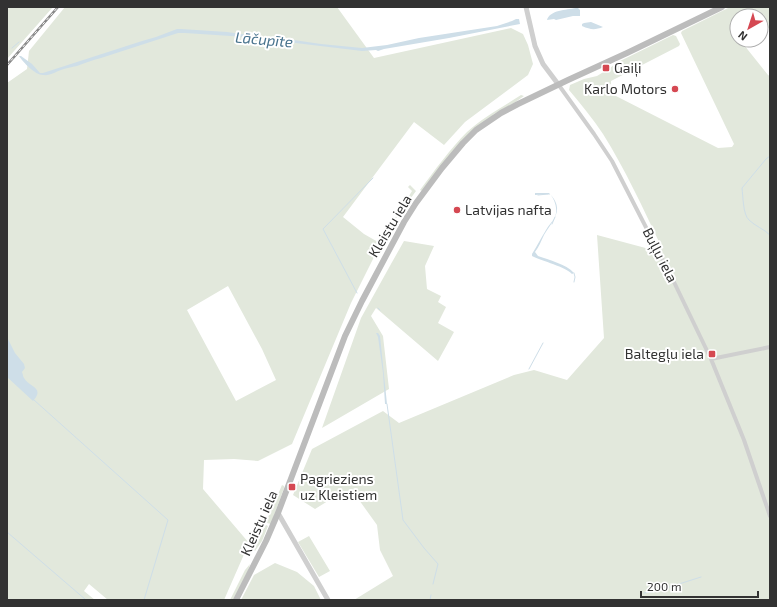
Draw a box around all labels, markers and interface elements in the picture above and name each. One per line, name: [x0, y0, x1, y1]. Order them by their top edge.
north arrow: [729, 8, 769, 48]
water label: Lāčupīte: [234, 28, 294, 50]
text: N: [735, 29, 750, 44]
place label: Gaiļi: [614, 59, 642, 77]
marker: Gaiļi: [601, 63, 611, 73]
place label: Karlo Motors: [584, 80, 667, 97]
marker: Karlo Motors: [670, 84, 680, 94]
street label: Kleistu iela: [364, 191, 415, 260]
place label: Latvijas nafta: [465, 201, 552, 218]
marker: Latvijas nafta: [452, 205, 462, 215]
street label: Buļļu iela: [639, 225, 681, 285]
place label: Baltegļu iela: [625, 345, 704, 363]
marker: Baltegļu iela: [707, 349, 717, 359]
place label: Pagrieziens uz Kleistiem: [300, 470, 377, 503]
marker: Pagrieziens uz Kleistiem: [287, 482, 297, 492]
street label: Kleistu iela: [237, 487, 281, 558]
scale bar: [641, 573, 758, 599]
text: 200 m: [647, 579, 681, 593]

